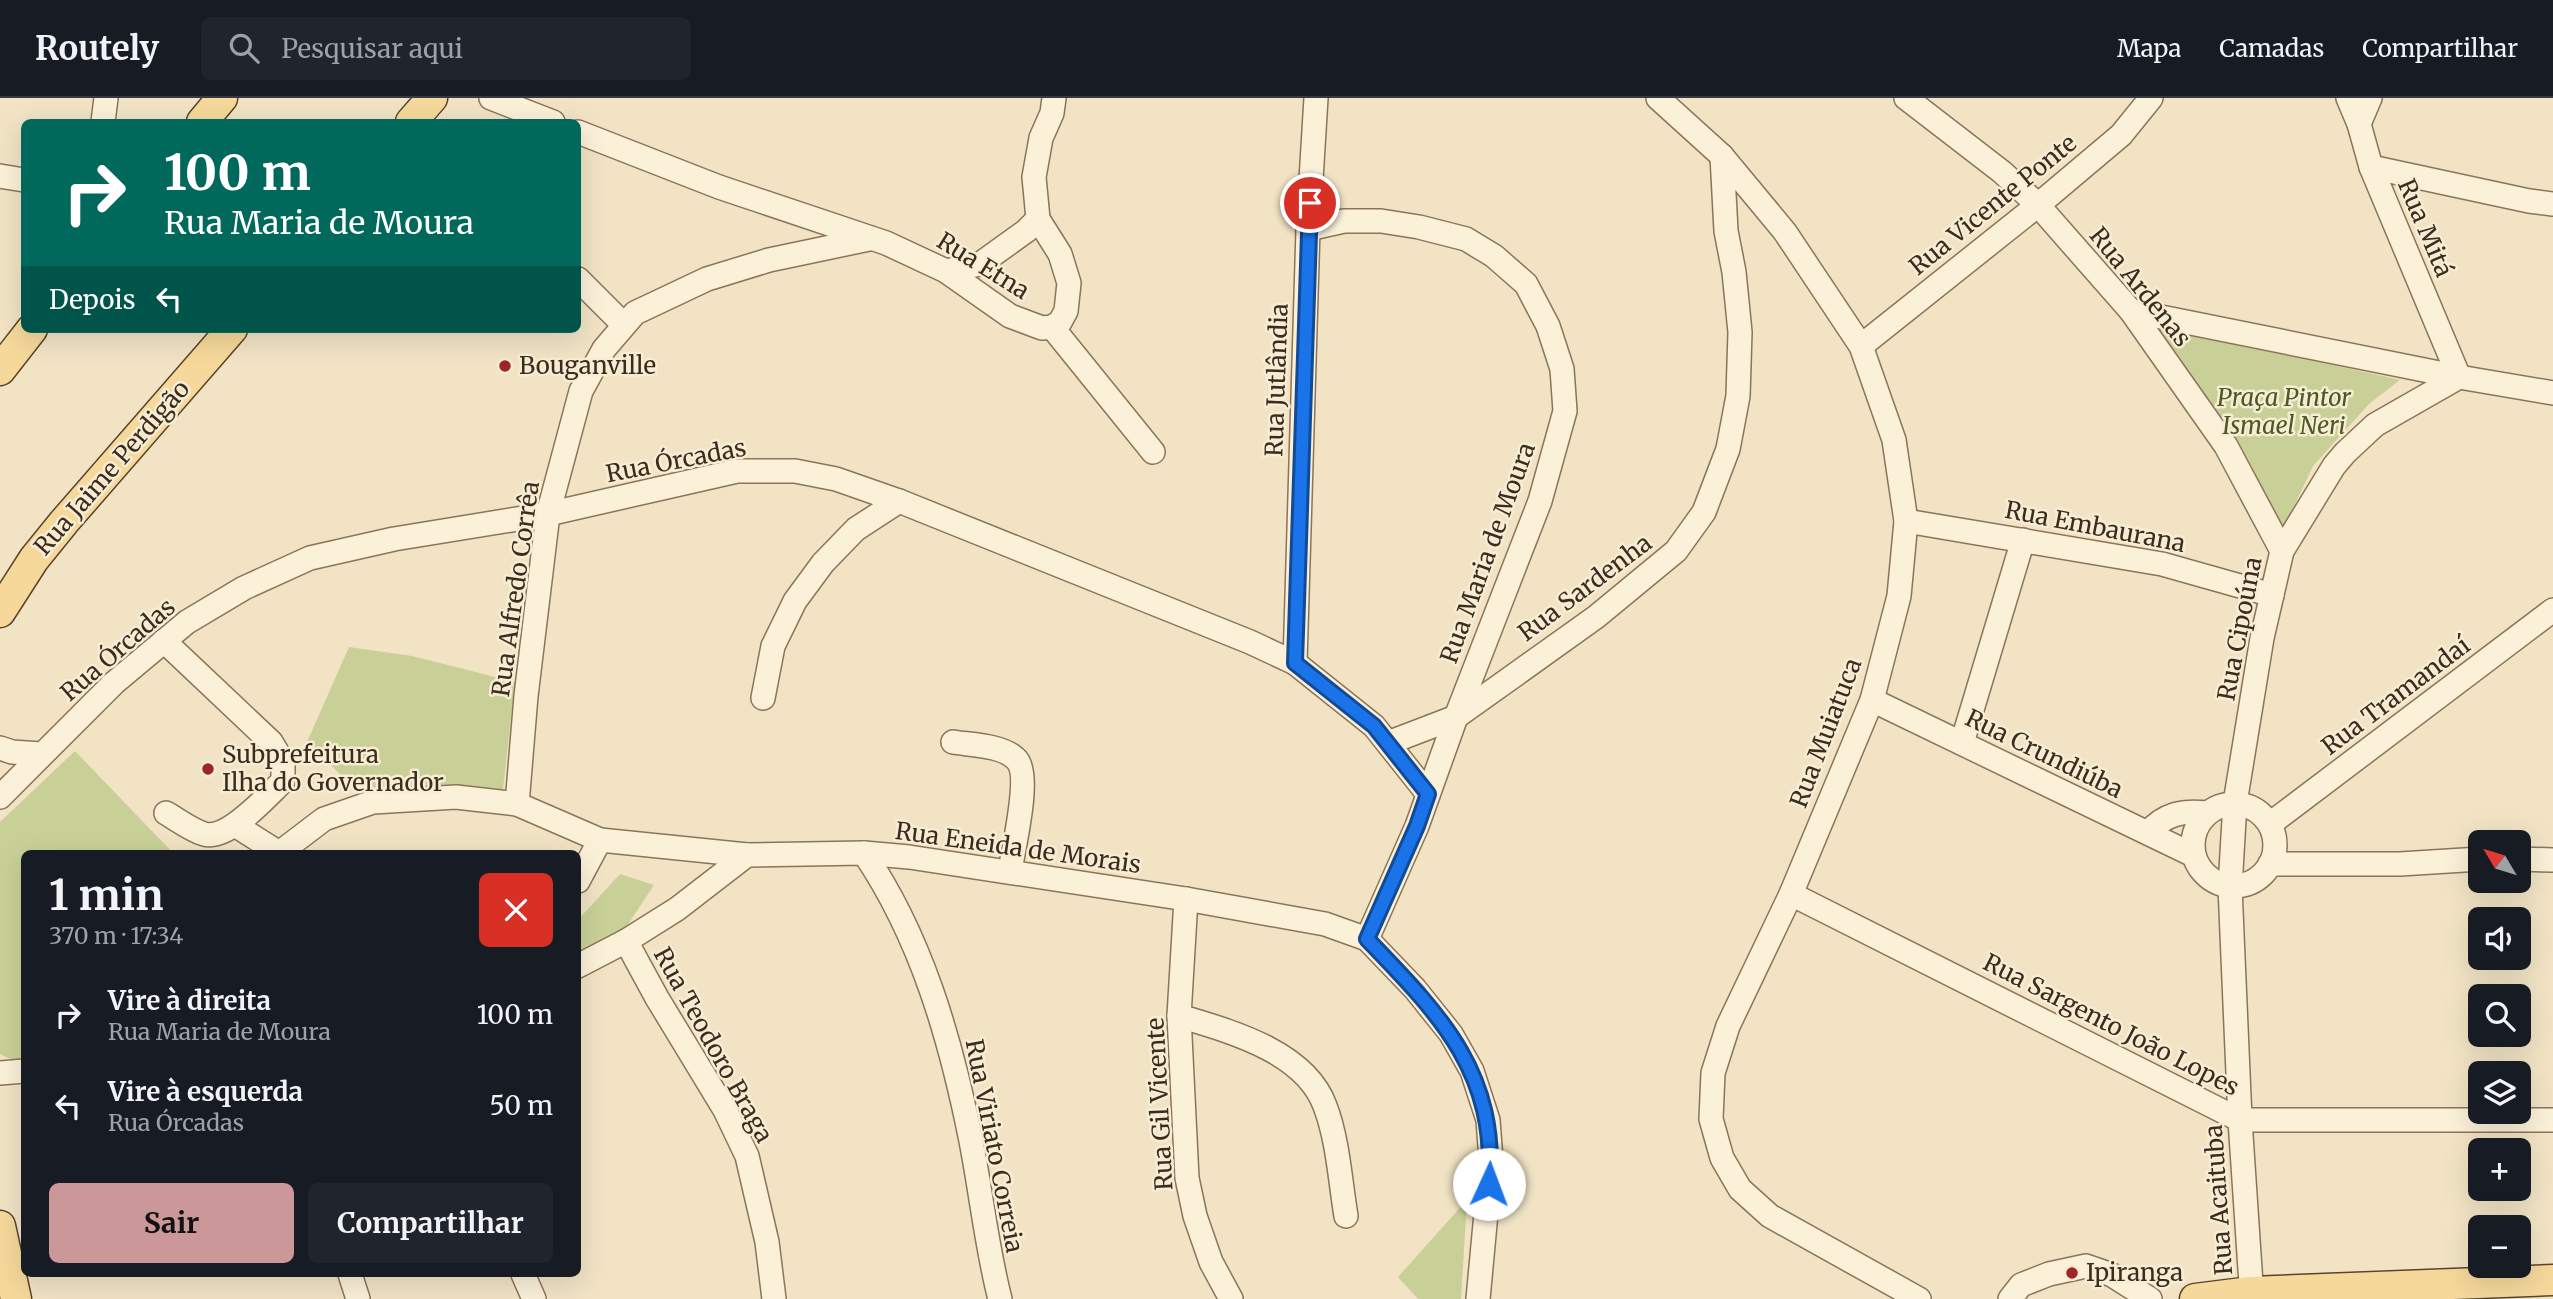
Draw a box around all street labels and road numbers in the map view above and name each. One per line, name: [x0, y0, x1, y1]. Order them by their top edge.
street label: Rua Vicente Ponte: [1903, 128, 2083, 282]
street label: Rua Mitá: [2391, 174, 2460, 282]
street label: Rua Ardenas: [2083, 221, 2198, 353]
street label: Rua Etna: [931, 225, 1035, 306]
street label: Rua Jutlândia: [1258, 303, 1295, 457]
street label: Rua Jaime Perdigão: [27, 374, 196, 562]
street label: Rua Órcadas: [603, 432, 749, 489]
street label: Rua Maria de Moura: [1433, 438, 1542, 667]
street label: Rua Alfredo Corrêa: [485, 479, 546, 699]
street label: Rua Embaurana: [2002, 494, 2188, 559]
street label: Rua Sardenha: [1512, 527, 1658, 648]
street label: Rua Cipoúna: [2210, 554, 2269, 703]
street label: Rua Órcadas: [54, 591, 181, 708]
street label: Rua Tramandaí: [2315, 629, 2477, 762]
street label: Rua Muiatuca: [1783, 653, 1868, 812]
street label: Rua Crundiúba: [1960, 702, 2128, 805]
street label: Rua Eneida de Morais: [893, 815, 1143, 880]
street label: Rua Teodoro Braga: [647, 942, 780, 1148]
street label: Rua Sargento João Lopes: [1978, 947, 2244, 1103]
street label: Rua Gil Vicente: [1139, 1017, 1180, 1191]
street label: Rua Viriato Correia: [959, 1036, 1030, 1255]
street label: Rua Acaituba: [2198, 1124, 2239, 1276]

